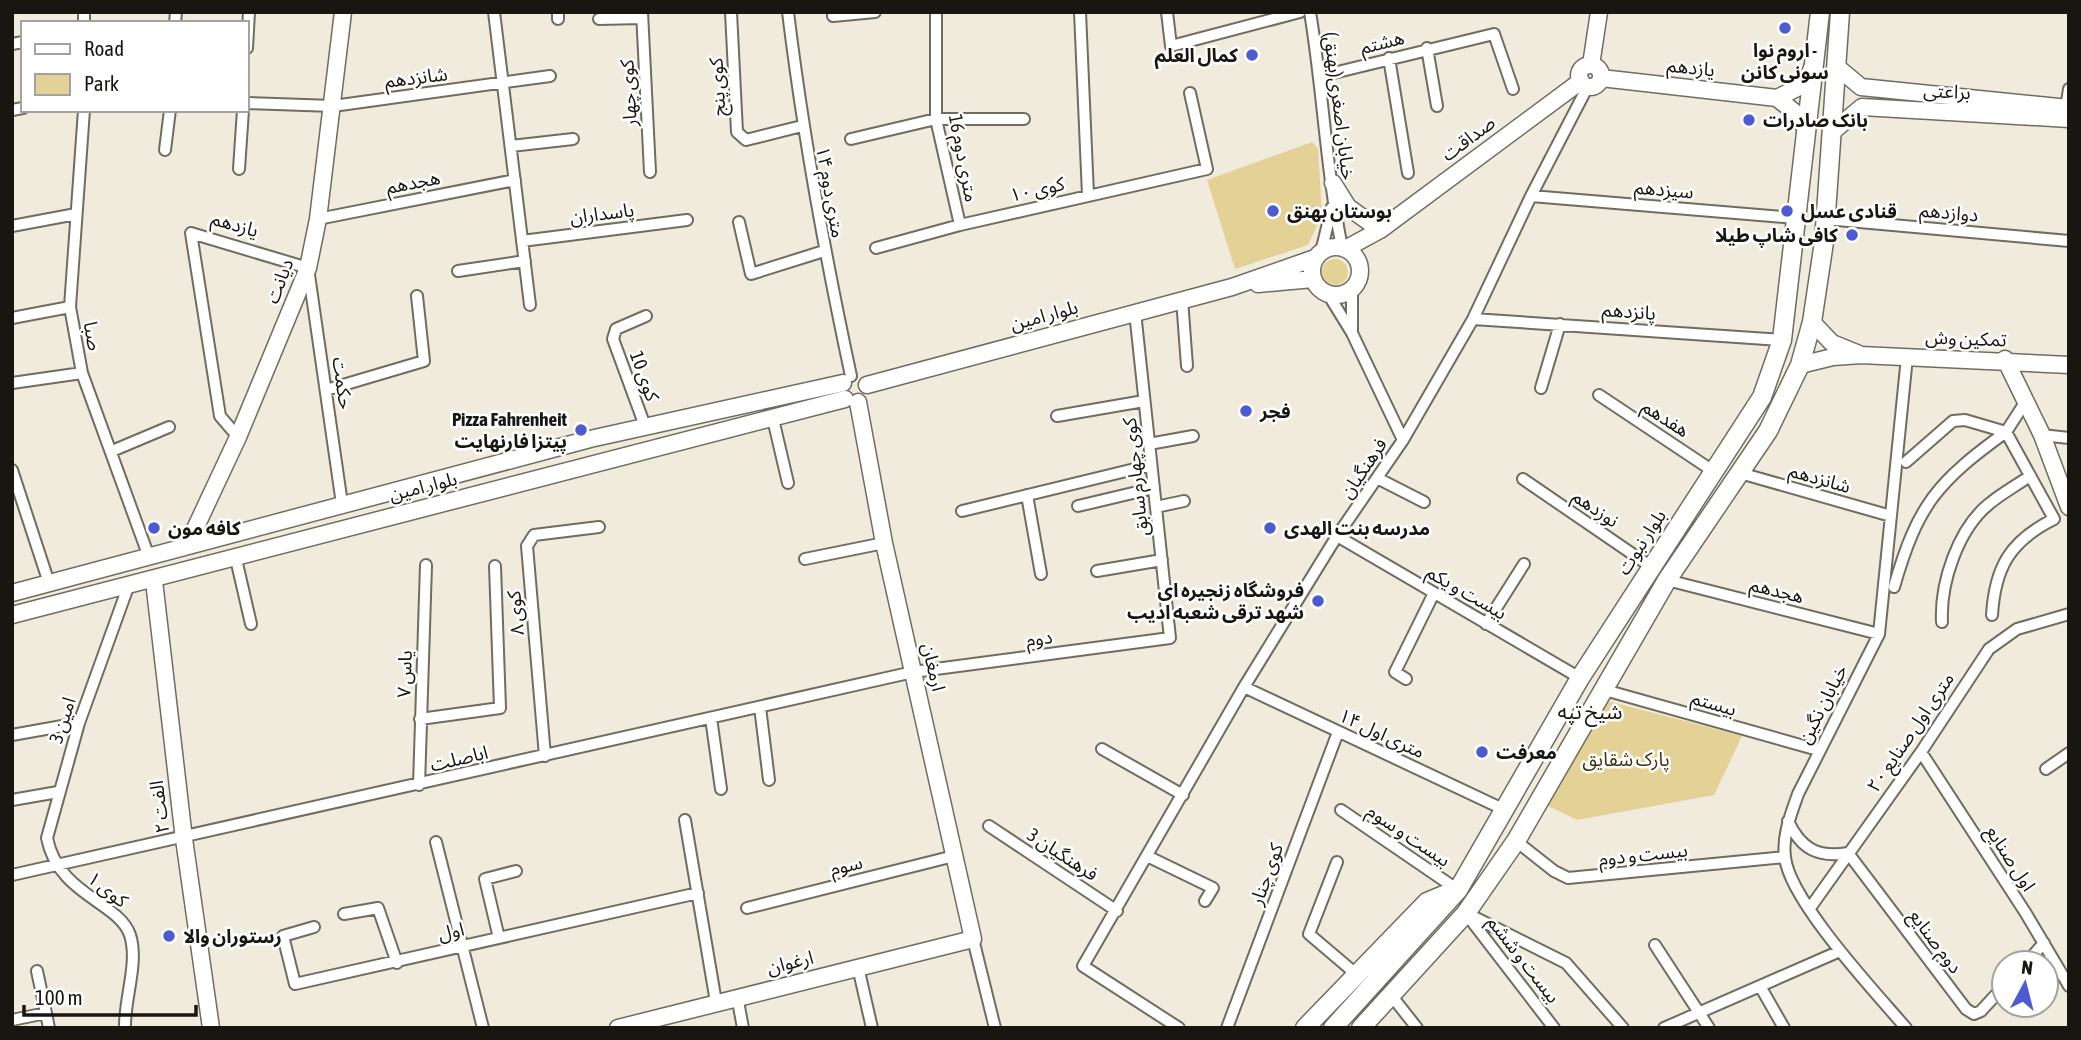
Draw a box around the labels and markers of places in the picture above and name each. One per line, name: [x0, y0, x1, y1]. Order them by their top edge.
marker: اروم نوا - سونی کانن: [1777, 20, 1793, 36]
place label: اروم نوا - سونی کانن: [1741, 39, 1829, 83]
place label: کمال العلم: [1154, 44, 1238, 70]
marker: کمال العلم: [1244, 47, 1260, 63]
place label: بانک صادرات: [1763, 109, 1868, 132]
marker: بانک صادرات: [1741, 112, 1757, 128]
place label: بوستان بهنق: [1287, 200, 1392, 223]
place label: قنادی عسل: [1801, 200, 1897, 223]
marker: بوستان بهنق: [1265, 203, 1281, 219]
marker: قنادی عسل: [1779, 203, 1795, 219]
place label: کافی شاپ طیلا: [1715, 224, 1838, 248]
marker: کافی شاپ طیلا: [1844, 227, 1860, 243]
place label: فجر: [1259, 400, 1291, 423]
marker: فجر: [1238, 403, 1254, 419]
place label: Pizza Fahrenheit پیتزا فارنهایت: [452, 408, 568, 454]
marker: Pizza Fahrenheit پیتزا فارنهایت: [573, 422, 589, 438]
place label: کافه مون: [168, 517, 241, 539]
place label: مدرسه بنت الهدی: [1284, 517, 1430, 540]
marker: کافه مون: [146, 520, 162, 536]
marker: مدرسه بنت الهدی: [1262, 520, 1278, 536]
place label: فروشگاه زنجیره ای شهد ترقی شعبه ادیب: [1127, 579, 1304, 624]
marker: فروشگاه زنجیره ای شهد ترقی شعبه ادیب: [1310, 593, 1326, 609]
place label: معرفت: [1496, 741, 1557, 764]
marker: معرفت: [1474, 744, 1490, 760]
place label: رستوران والا: [183, 925, 282, 948]
marker: رستوران والا: [161, 928, 177, 944]

